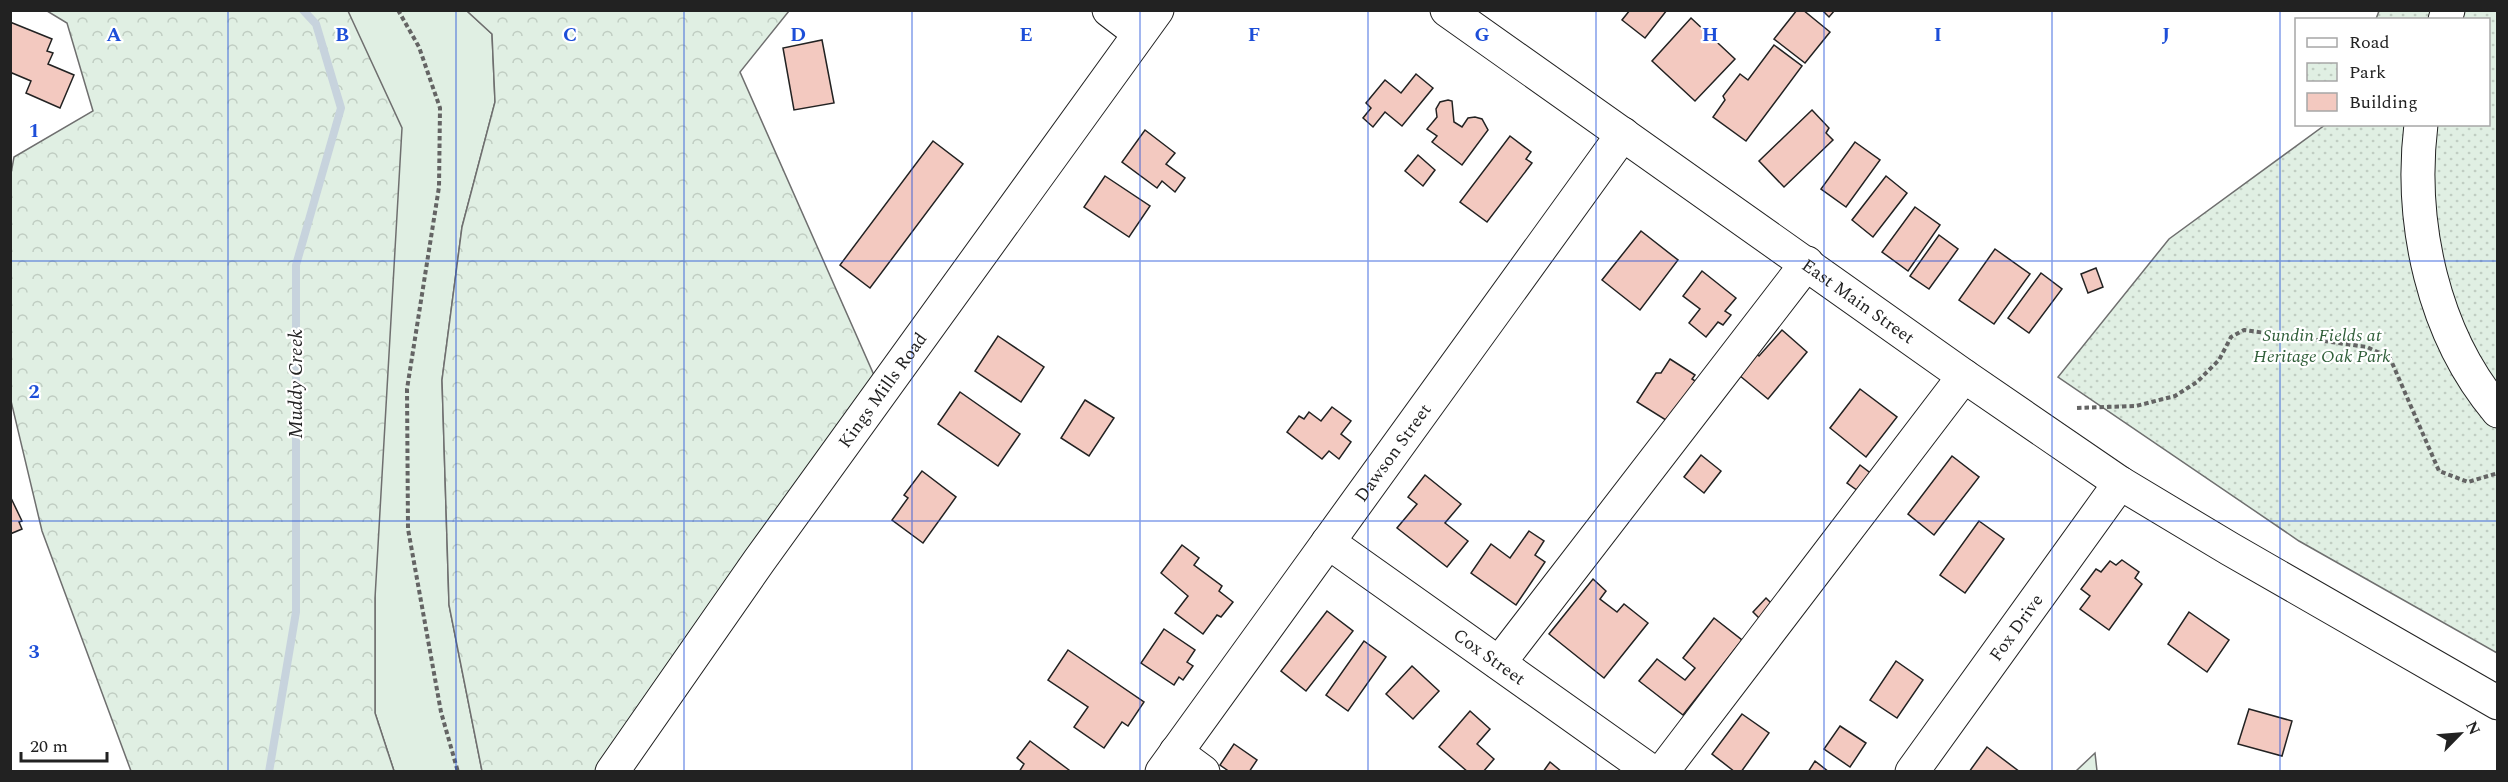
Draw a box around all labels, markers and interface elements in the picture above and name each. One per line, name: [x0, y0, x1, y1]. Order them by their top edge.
legend: [2295, 18, 2490, 126]
text: A: [106, 20, 122, 50]
text: B: [335, 20, 349, 50]
text: C: [563, 20, 577, 50]
text: D: [790, 20, 806, 50]
text: E: [1019, 20, 1033, 50]
text: F: [1248, 20, 1260, 50]
text: G: [1474, 20, 1490, 50]
text: H: [1702, 20, 1718, 50]
text: I: [1934, 20, 1942, 50]
text: J: [2162, 20, 2170, 50]
text: Road: [2349, 29, 2390, 56]
text: Park: [2349, 59, 2386, 86]
text: Building: [2349, 89, 2418, 116]
text: 1: [28, 116, 40, 146]
street label: East Main Street: [1796, 252, 1920, 351]
park label: Sundin Fields at Heritage Oak Park: [2253, 322, 2391, 370]
street label: Kings Mills Road: [831, 327, 934, 454]
water label: Muddy Creek: [281, 328, 311, 439]
text: 2: [28, 377, 40, 407]
street label: Dawson Street: [1348, 398, 1438, 508]
street label: Fox Drive: [1982, 588, 2050, 667]
street label: Cox Street: [1448, 621, 1531, 692]
text: 3: [28, 637, 40, 667]
north arrow: [2430, 704, 2490, 764]
text: N: [2459, 717, 2486, 739]
scale bar: [21, 725, 106, 763]
text: 20 m: [30, 733, 68, 760]

